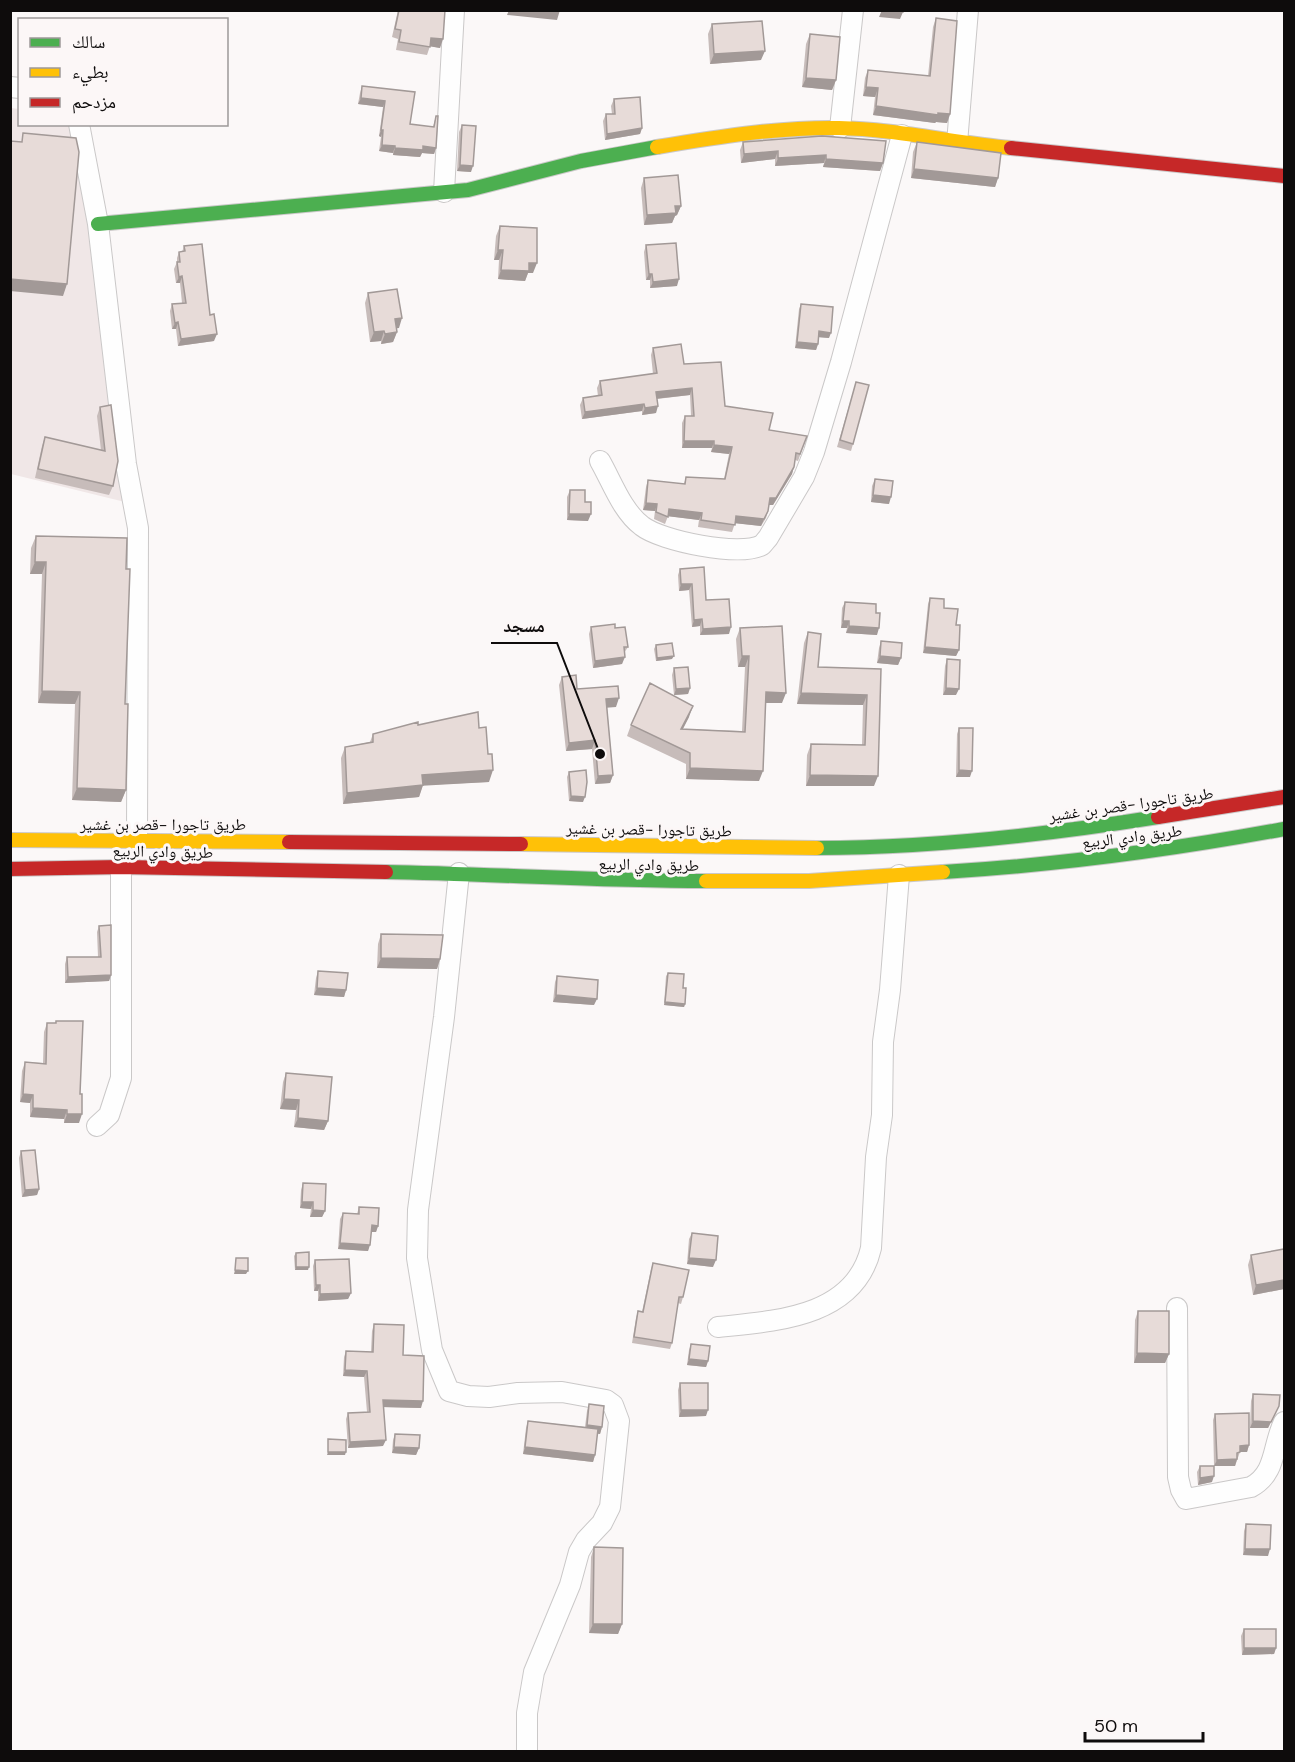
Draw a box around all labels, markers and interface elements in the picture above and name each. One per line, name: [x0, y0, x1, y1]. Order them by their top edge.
legend: [18, 18, 228, 126]
text: سالك: [72, 30, 105, 54]
text: بطيء: [72, 60, 109, 87]
text: مزدحم: [72, 90, 116, 114]
callout: مسجد: [491, 607, 557, 643]
text: مسجد: [503, 614, 545, 638]
street label: طريق تاجورا -قصر بن غشير: [1046, 783, 1215, 827]
street label: طريق تاجورا -قصر بن غشير: [79, 814, 246, 835]
street label: طريق تاجورا -قصر بن غشير: [565, 818, 732, 841]
street label: طريق وادي الربيع: [1081, 820, 1183, 855]
street label: طريق وادي الربيع: [112, 840, 213, 865]
street label: طريق وادي الربيع: [598, 853, 699, 878]
scale bar: [1085, 1705, 1204, 1743]
text: 50 m: [1094, 1714, 1138, 1738]

